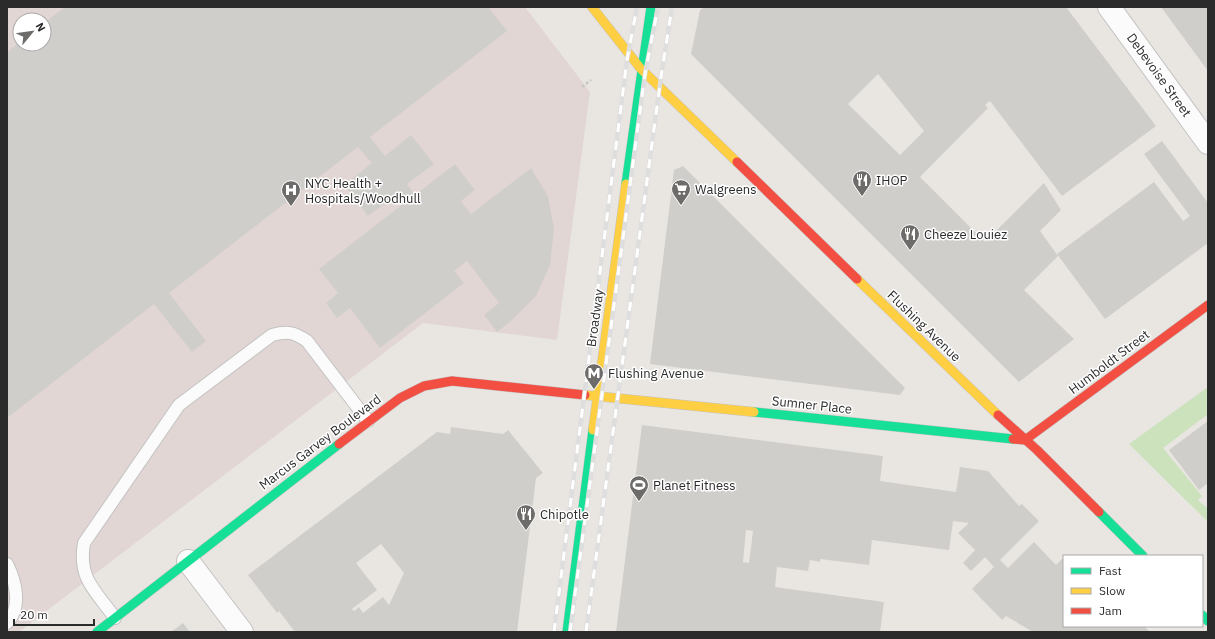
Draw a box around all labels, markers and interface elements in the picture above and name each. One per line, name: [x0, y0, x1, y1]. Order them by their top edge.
north arrow: [12, 12, 52, 52]
text: N: [33, 20, 49, 34]
street label: Debevoise Street: [1123, 30, 1195, 120]
restaurant icon: IHOP: [851, 169, 873, 197]
place label: IHOP: [876, 172, 908, 189]
place label: NYC Health + Hospitals/Woodhull: [305, 175, 421, 207]
supermarket icon: Walgreens: [670, 178, 692, 206]
hospital icon: NYC Health + Hospitals/Woodhull: [280, 179, 302, 207]
place label: Walgreens: [695, 181, 757, 198]
restaurant icon: Cheeze Louiez: [899, 223, 921, 251]
place label: Cheeze Louiez: [924, 226, 1007, 243]
street label: Flushing Avenue: [884, 287, 964, 365]
street label: Broadway: [583, 288, 608, 348]
street label: Humboldt Street: [1065, 326, 1153, 398]
metro station icon: Flushing Avenue: [583, 362, 605, 390]
place label: Flushing Avenue: [608, 365, 704, 382]
street label: Marcus Garvey Boulevard: [256, 391, 384, 493]
street label: Sumner Place: [771, 392, 853, 418]
sports icon: Planet Fitness: [628, 474, 650, 502]
place label: Planet Fitness: [653, 477, 736, 494]
restaurant icon: Chipotle: [515, 503, 537, 531]
place label: Chipotle: [540, 506, 589, 523]
legend: [1063, 555, 1203, 627]
text: Fast: [1099, 563, 1122, 578]
text: Slow: [1099, 583, 1125, 598]
scale bar: [14, 601, 94, 627]
text: Jam: [1099, 603, 1122, 618]
text: 20 m: [20, 607, 48, 622]

